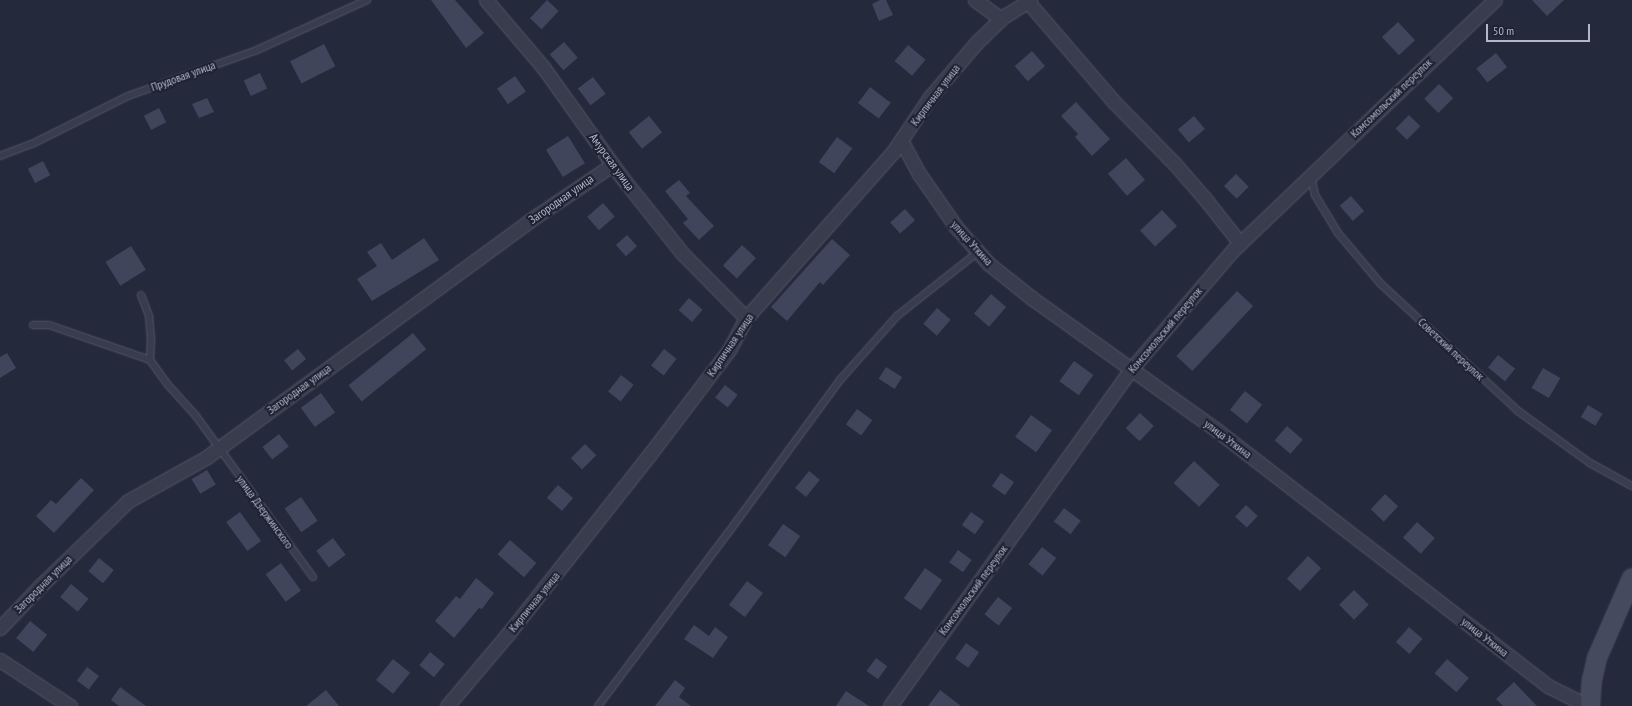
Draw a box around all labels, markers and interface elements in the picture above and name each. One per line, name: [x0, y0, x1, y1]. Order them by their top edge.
scale bar: [1488, 16, 1592, 42]
text: 50 m: [1493, 23, 1514, 38]
street label: Комсомольский переулок: [1347, 55, 1435, 141]
street label: Прудовая улица: [149, 58, 217, 94]
street label: Кирпичная улица: [907, 61, 963, 129]
street label: Амурская улица: [586, 131, 638, 193]
street label: Загородная улица: [526, 171, 596, 227]
street label: улица Уткина: [948, 217, 996, 269]
street label: Комсомольский переулок: [1125, 284, 1205, 376]
street label: Кирпичная улица: [704, 311, 756, 379]
street label: Советский переулок: [1415, 315, 1487, 383]
street label: Загородная улица: [264, 361, 334, 417]
street label: улица Уткина: [1201, 416, 1255, 462]
street label: улица Дзержинского: [233, 472, 297, 552]
street label: Комсомольский переулок: [935, 542, 1011, 638]
street label: Загородная улица: [11, 552, 75, 616]
street label: Кирпичная улица: [505, 569, 563, 635]
street label: улица Уткина: [1458, 614, 1512, 660]

